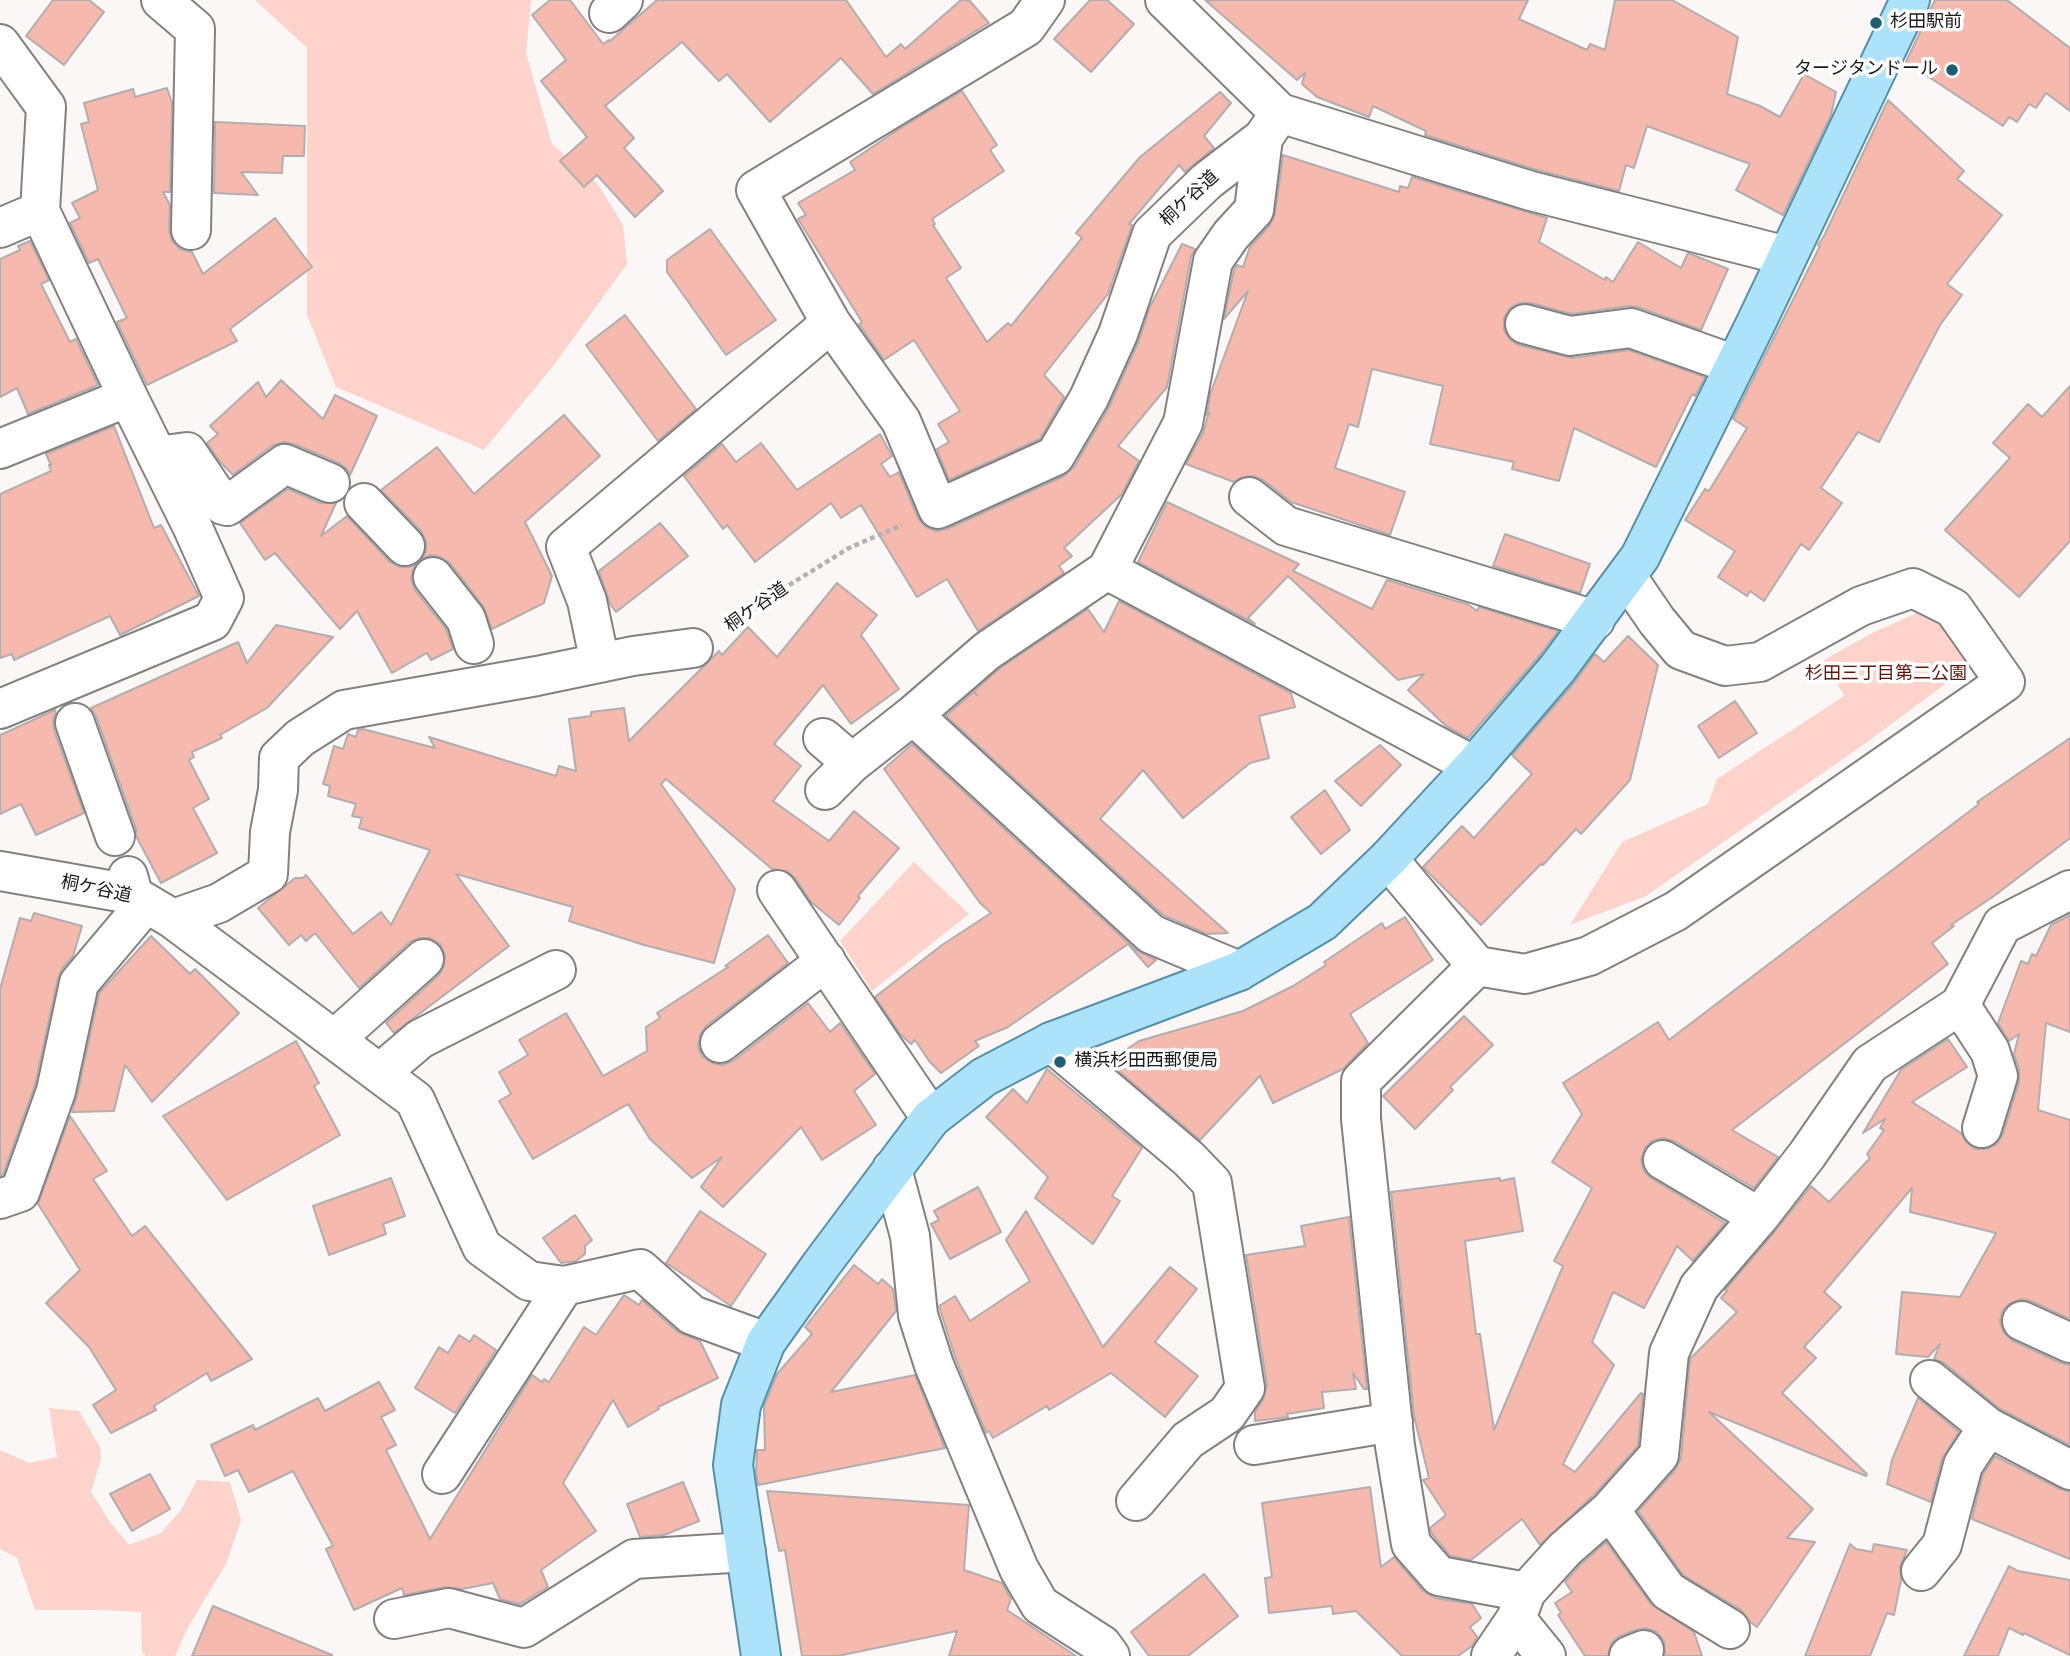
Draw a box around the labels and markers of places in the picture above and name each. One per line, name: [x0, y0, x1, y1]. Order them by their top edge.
place label: 杉田駅前: [1890, 12, 1962, 34]
marker: 杉田駅前: [1868, 15, 1884, 31]
place label: タージタンドール: [1794, 59, 1938, 81]
marker: タージタンドール: [1944, 62, 1960, 78]
place label: 横浜杉田西郵便局: [1074, 1051, 1218, 1073]
marker: 横浜杉田西郵便局: [1052, 1054, 1068, 1070]

